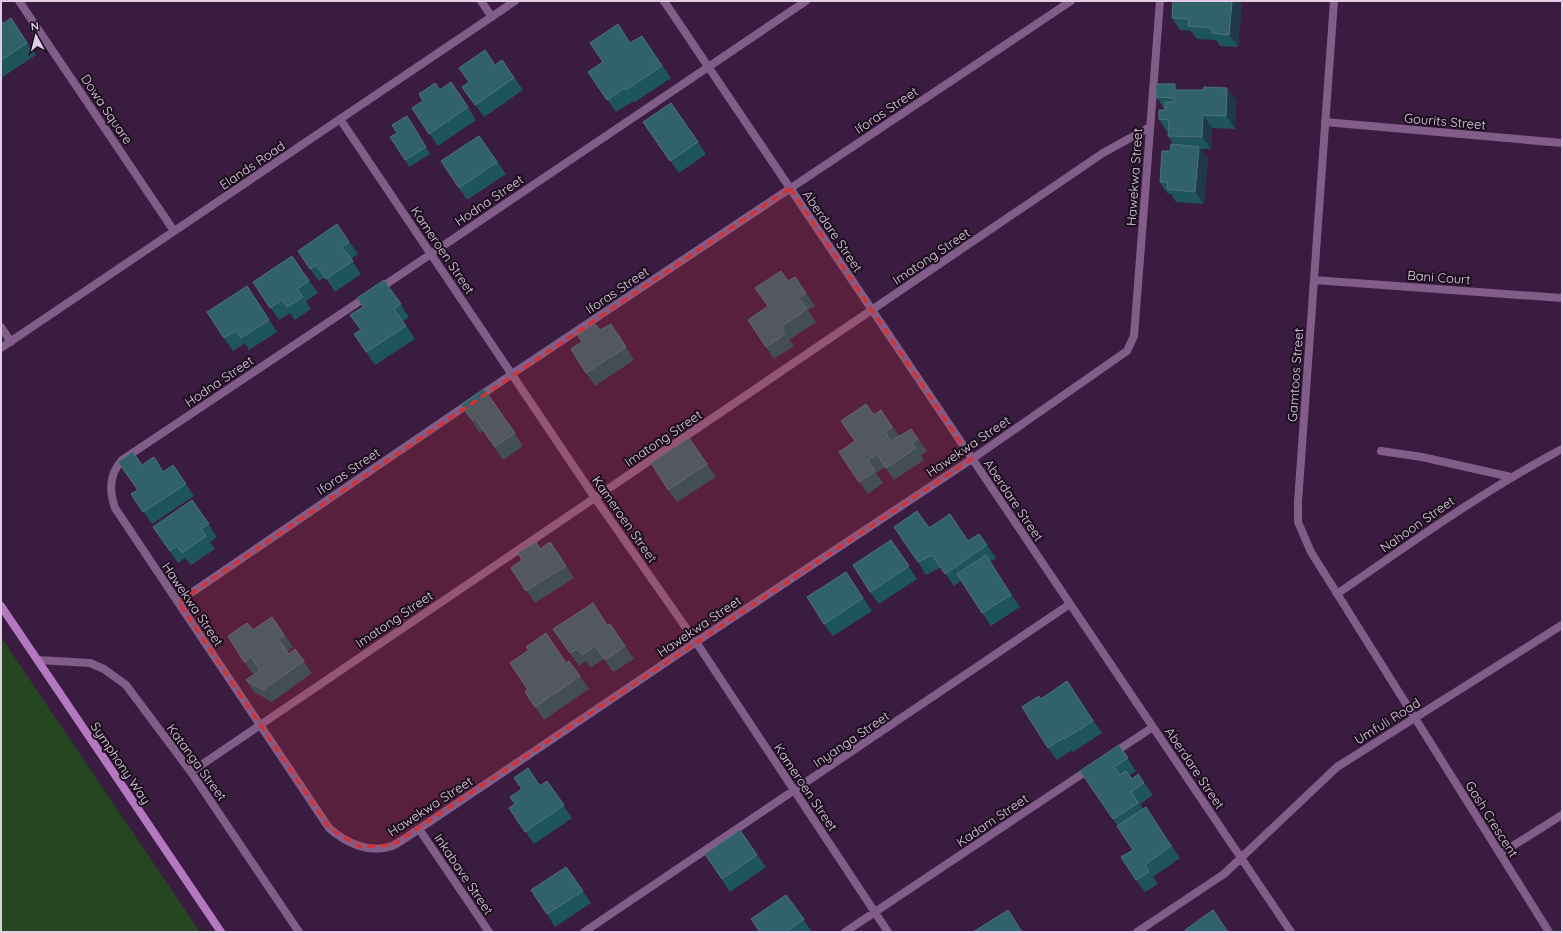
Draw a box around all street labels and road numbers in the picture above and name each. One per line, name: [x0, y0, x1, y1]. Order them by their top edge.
street label: Dowa Square: [78, 71, 136, 147]
street label: Iforas Street: [851, 83, 921, 137]
street label: Gourits Street: [1403, 109, 1487, 133]
street label: Hawekwa Street: [1123, 128, 1145, 226]
street label: Elands Road: [216, 137, 288, 193]
street label: Hodna Street: [452, 171, 526, 229]
street label: Aberdare Street: [800, 187, 866, 275]
street label: Kameroen Street: [408, 203, 478, 297]
street label: Imatong Street: [889, 224, 973, 288]
street label: Iforas Street: [582, 263, 652, 317]
street label: Bani Court: [1407, 267, 1471, 287]
street label: Gamtoos Street: [1284, 327, 1306, 423]
street label: Hodna Street: [182, 352, 256, 410]
street label: Imatong Street: [621, 406, 705, 470]
street label: Hawekwa Street: [923, 412, 1013, 480]
street label: Iforas Street: [313, 444, 383, 498]
street label: Aberdare Street: [981, 456, 1047, 544]
street label: Kameroen Street: [589, 472, 661, 566]
street label: Nahoon Street: [1377, 492, 1457, 556]
street label: Hawekwa Street: [159, 559, 227, 649]
street label: Imatong Street: [352, 587, 436, 651]
street label: Hawekwa Street: [654, 592, 744, 660]
street label: Umfuli Road: [1351, 694, 1423, 748]
street label: Inyanga Street: [810, 708, 892, 770]
street label: Symphony Way: [88, 719, 154, 807]
street label: Katanga Street: [164, 720, 230, 804]
street label: Aberdare Street: [1162, 724, 1228, 812]
street label: Kameroen Street: [771, 740, 841, 834]
street label: Hawekwa Street: [385, 773, 475, 839]
street label: Gash Crescent: [1462, 778, 1522, 860]
street label: Kadam Street: [953, 790, 1031, 850]
street label: Inkabave Street: [431, 830, 497, 918]

